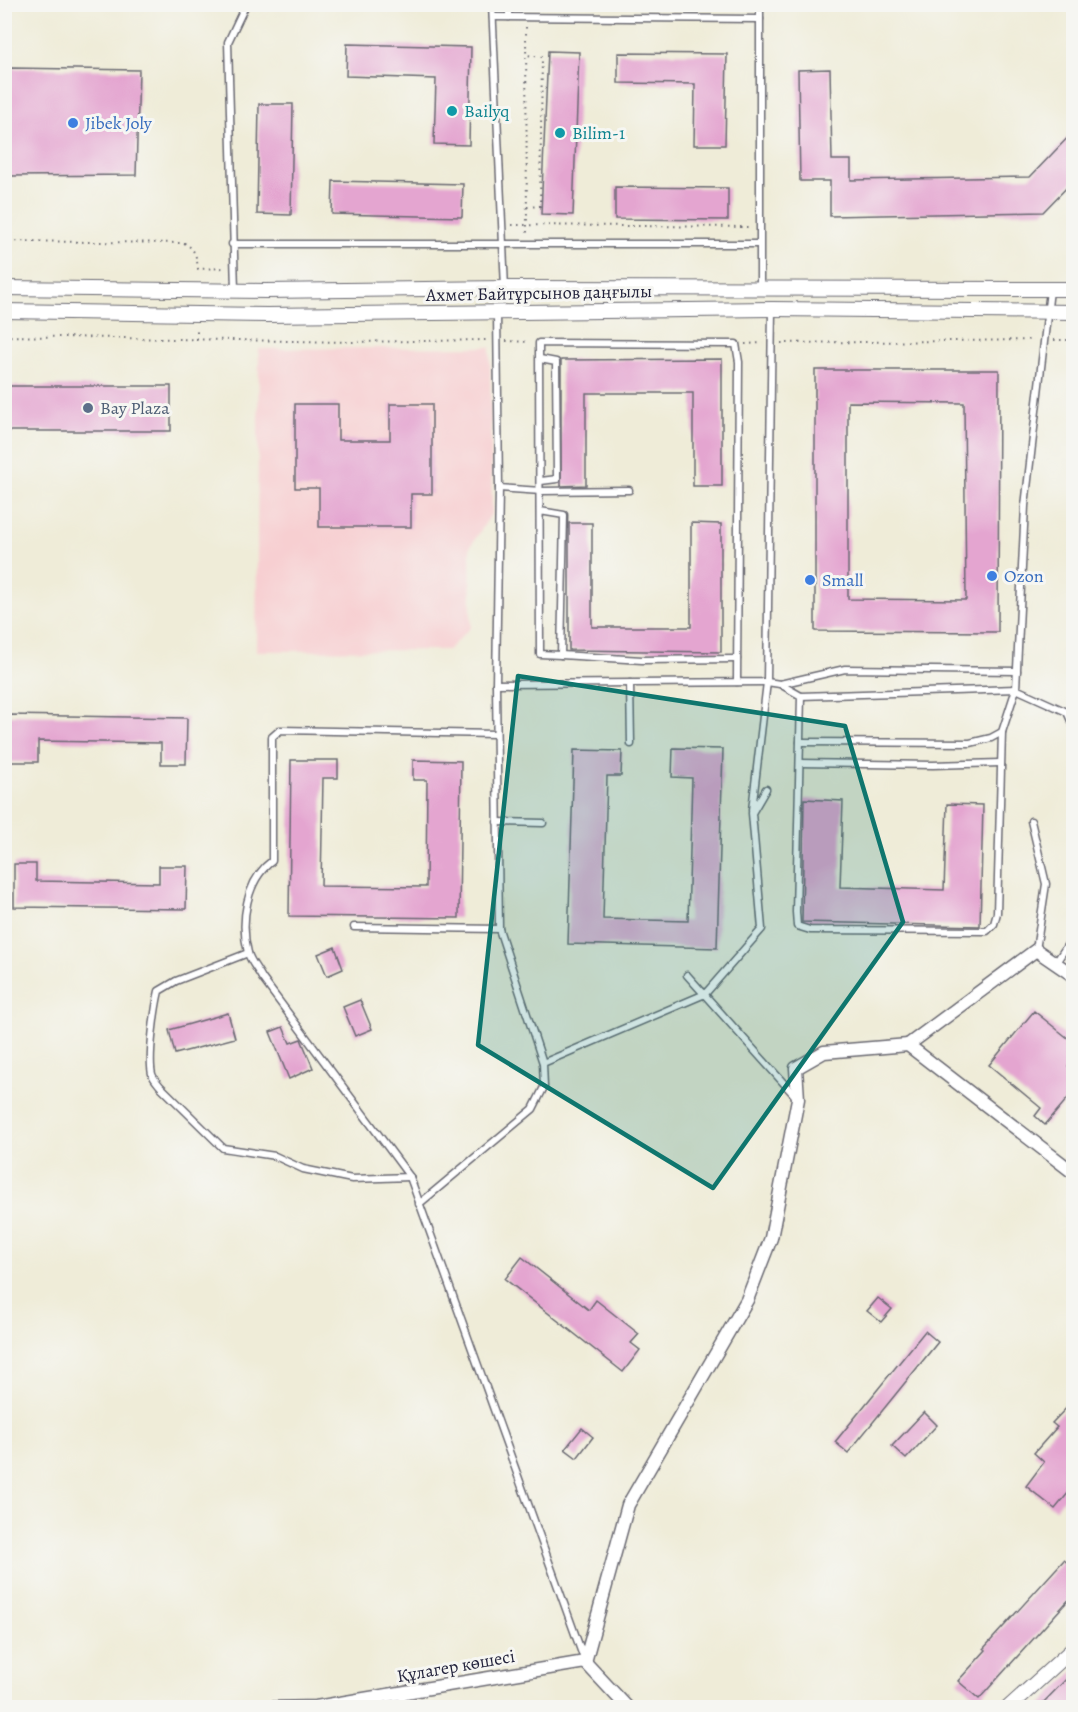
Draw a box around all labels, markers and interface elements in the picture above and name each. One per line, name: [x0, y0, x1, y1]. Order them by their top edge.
place label: Bailyq: [464, 99, 510, 123]
marker: Bailyq: [445, 104, 459, 118]
place label: Jibek Joly: [85, 111, 153, 135]
marker: Jibek Joly: [66, 116, 80, 130]
place label: Bilim-1: [572, 121, 625, 145]
marker: Bilim-1: [553, 126, 567, 140]
street label: Ахмет Байтұрсынов даңғылы: [425, 279, 652, 307]
place label: Bay Plaza: [100, 396, 170, 420]
marker: Bay Plaza: [81, 401, 95, 415]
place label: Ozon: [1004, 564, 1044, 588]
place label: Small: [822, 568, 864, 592]
marker: Ozon: [985, 569, 999, 583]
marker: Small: [803, 573, 817, 587]
street label: Құлагер көшесі: [395, 1644, 517, 1688]

